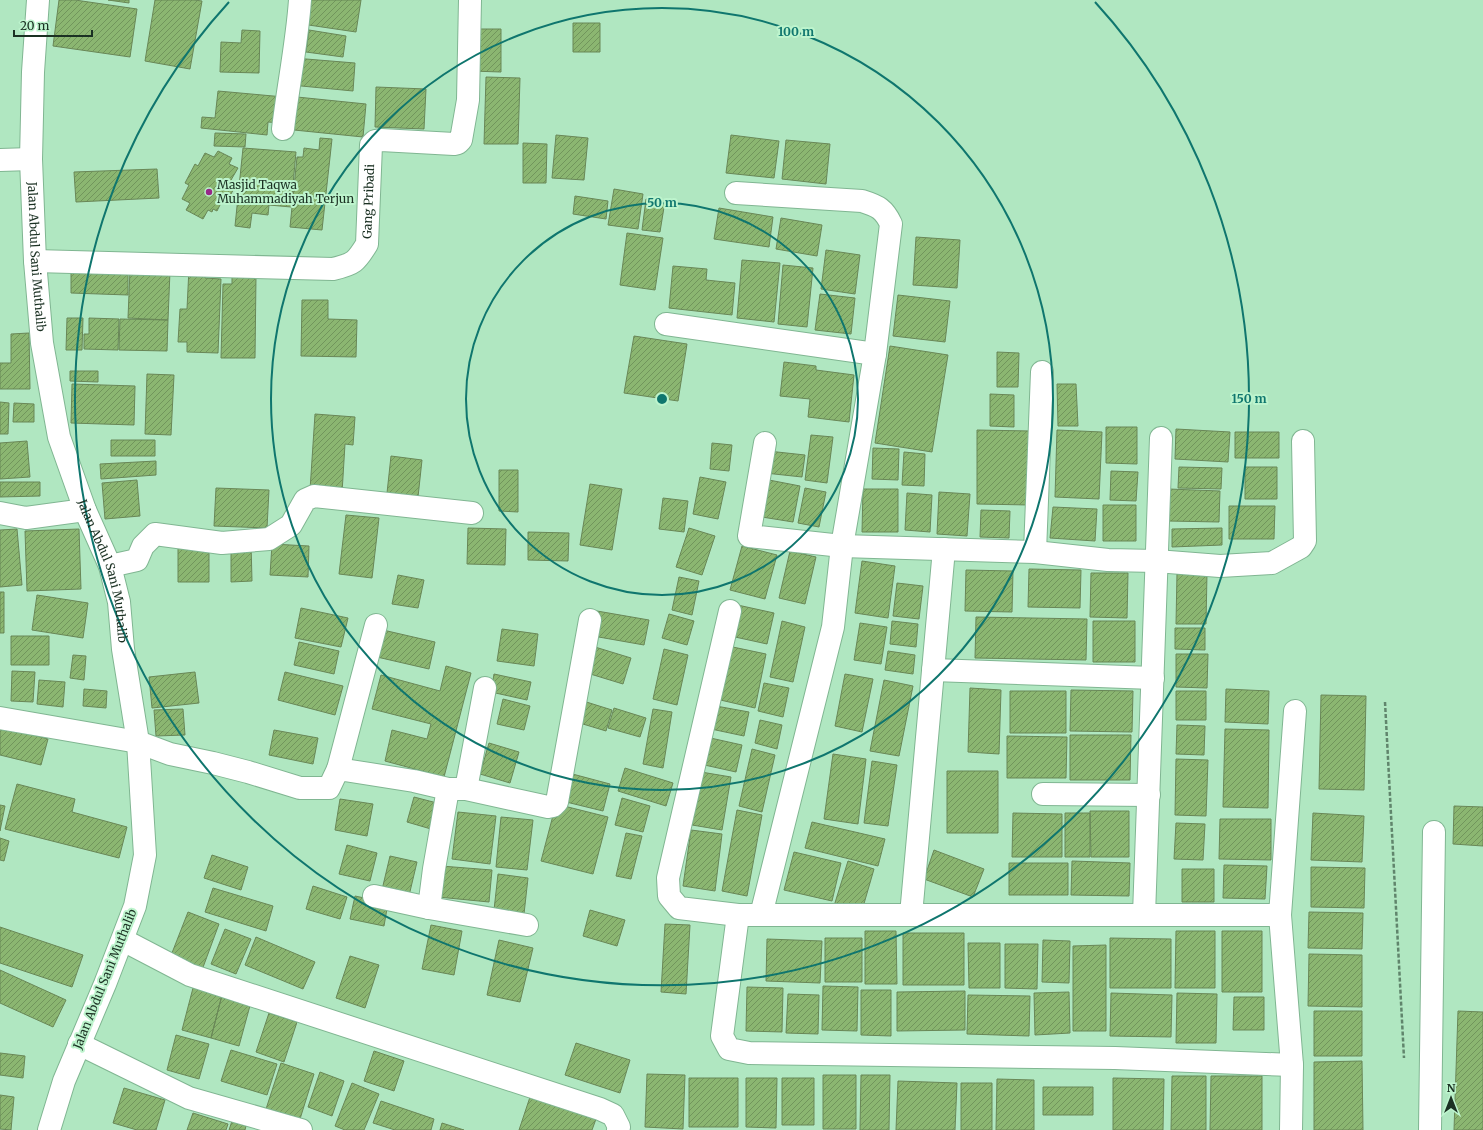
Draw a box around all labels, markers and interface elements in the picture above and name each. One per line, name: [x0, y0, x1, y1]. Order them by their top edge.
scale bar: [14, 12, 92, 38]
text: 20 m: [20, 18, 49, 33]
text: 100 m: [778, 24, 814, 39]
street label: Gang Pribadi: [359, 163, 377, 239]
place label: Masjid Taqwa Muhammadiyah Terjun: [217, 177, 354, 206]
street label: Jalan Abdul Sani Muthalib: [25, 180, 49, 332]
marker: Masjid Taqwa Muhammadiyah Terjun: [204, 187, 214, 197]
text: 50 m: [647, 195, 677, 210]
text: 150 m: [1232, 391, 1267, 406]
centre of rings: [655, 392, 669, 406]
street label: Jalan Abdul Sani Muthalib: [75, 496, 130, 643]
street label: Jalan Abdul Sani Muthalib: [69, 907, 140, 1052]
north arrow: [1431, 1078, 1471, 1118]
text: N: [1447, 1081, 1456, 1095]

